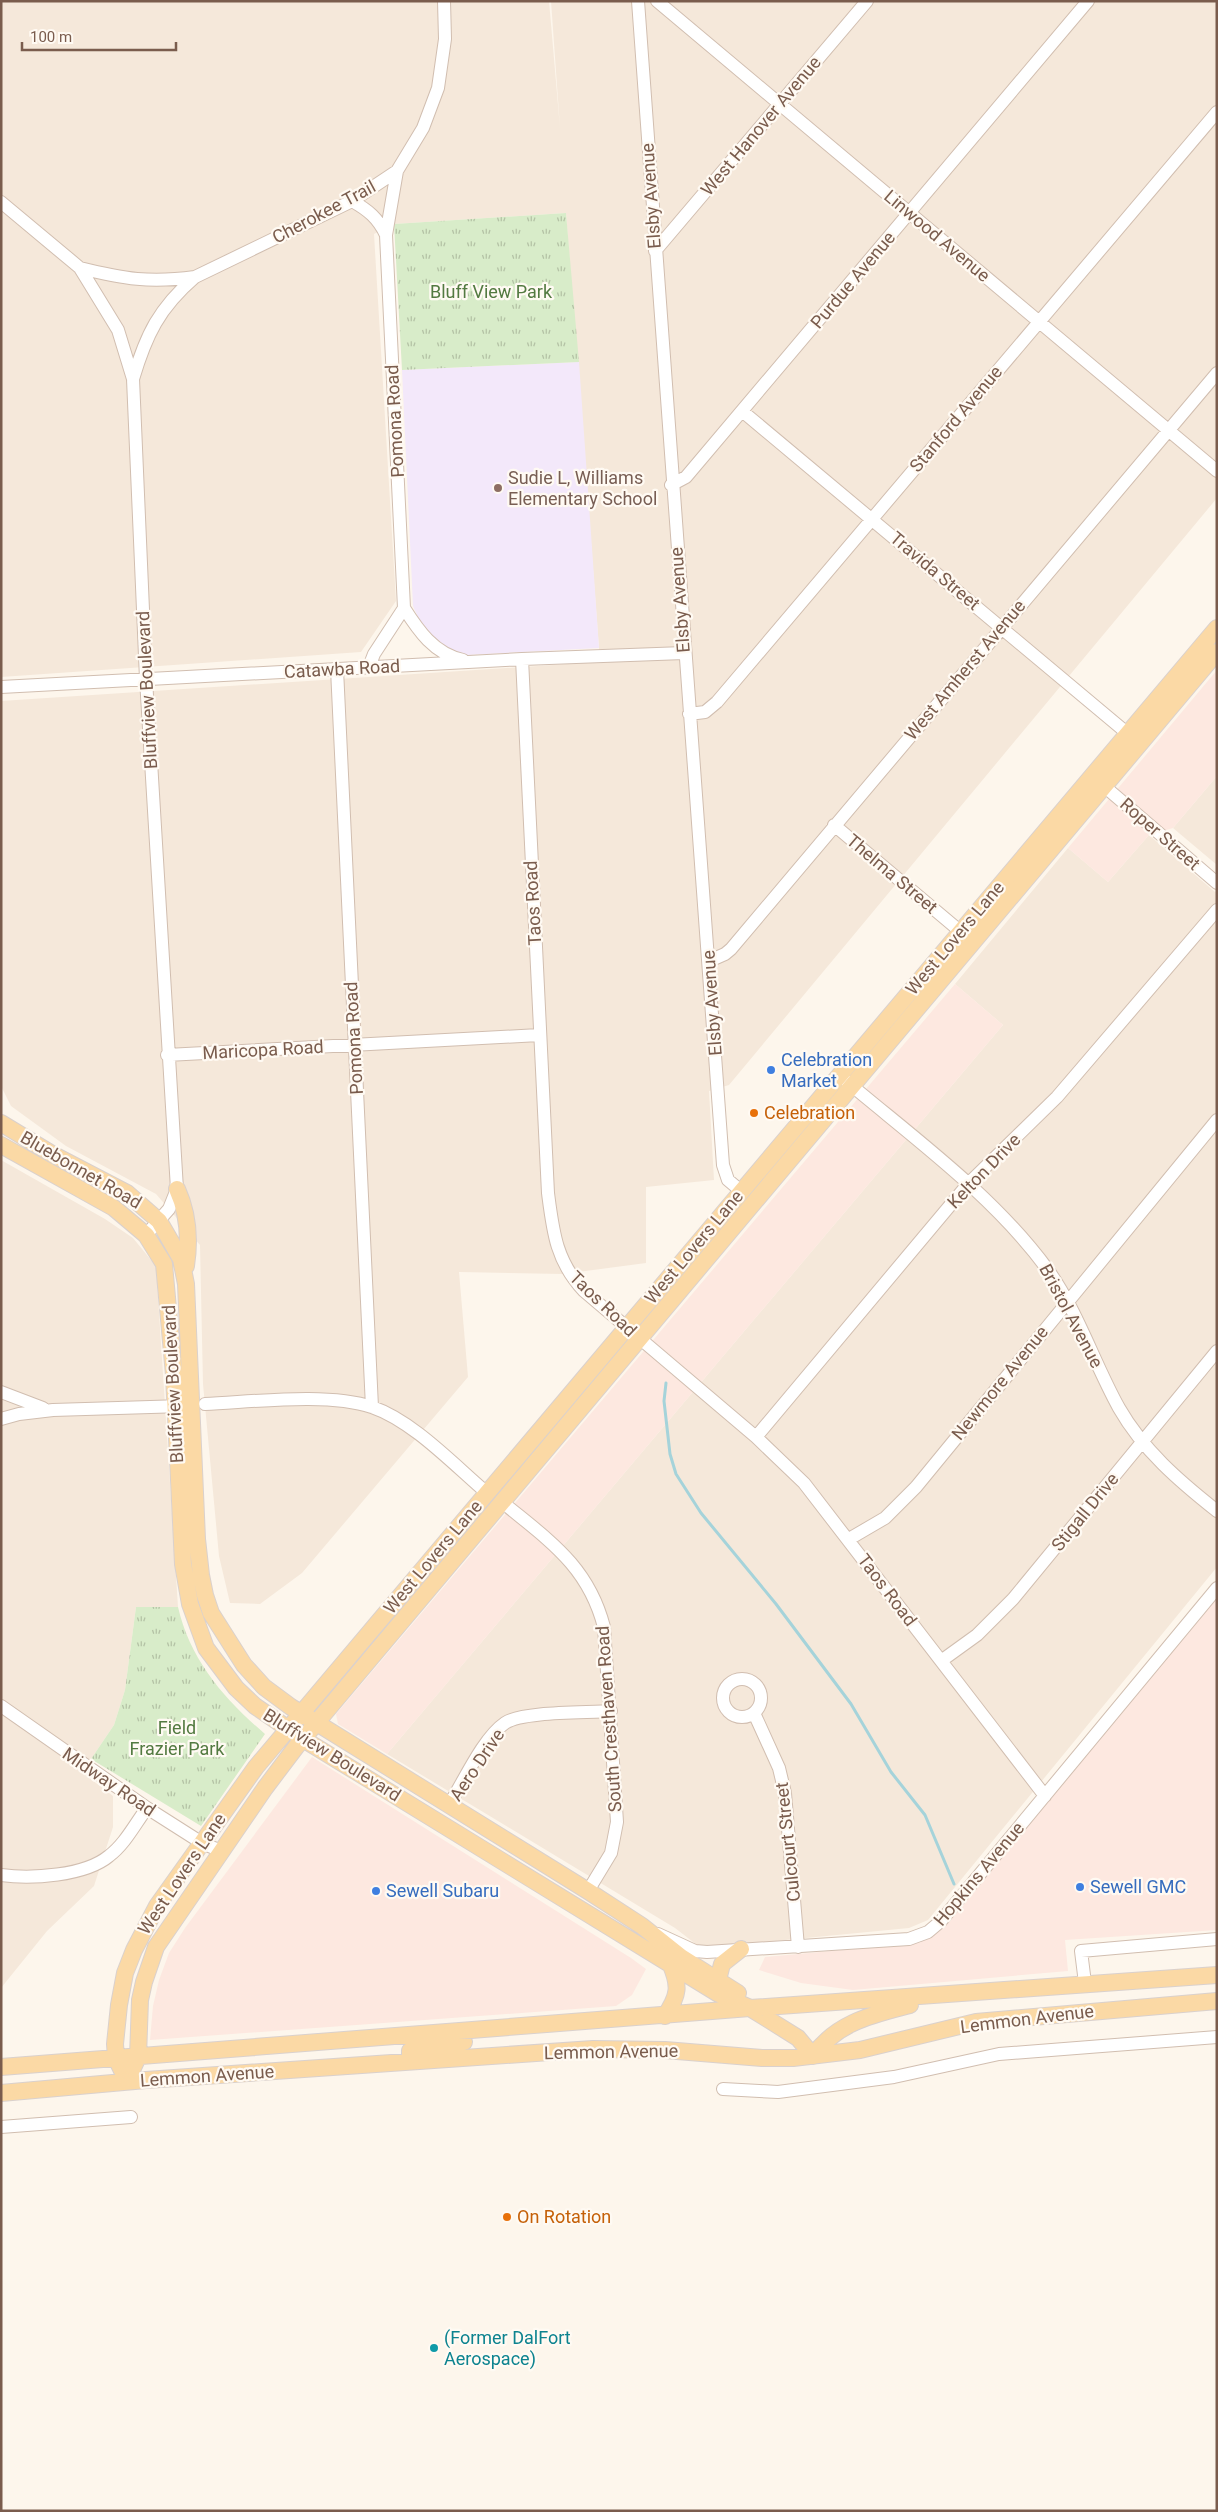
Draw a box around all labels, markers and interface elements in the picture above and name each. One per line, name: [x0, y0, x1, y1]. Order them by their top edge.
scale bar: [22, 20, 176, 52]
text: 100 m: [30, 28, 72, 46]
street label: West Hanover Avenue: [696, 52, 825, 200]
street label: Elsby Avenue: [636, 143, 665, 250]
street label: Cherokee Trail: [269, 176, 379, 248]
street label: Linwood Avenue: [880, 185, 994, 286]
street label: Purdue Avenue: [806, 227, 899, 332]
park label: Bluff View Park: [430, 281, 553, 302]
street label: Stanford Avenue: [905, 361, 1006, 476]
street label: Pomona Road: [381, 364, 408, 478]
place label: Sudie L, Williams Elementary School: [508, 467, 657, 509]
marker: Sudie L, Williams Elementary School: [492, 482, 504, 494]
street label: Travida Street: [886, 527, 984, 614]
street label: Elsby Avenue: [665, 547, 694, 654]
street label: West Amherst Avenue: [900, 595, 1029, 744]
street label: Bluffview Boulevard: [132, 610, 161, 770]
street label: Catawba Road: [283, 655, 401, 682]
street label: Roper Street: [1116, 793, 1205, 874]
street label: Thelma Street: [843, 830, 942, 918]
street label: Taos Road: [520, 860, 545, 946]
street label: West Lovers Lane: [901, 877, 1008, 999]
street label: Elsby Avenue: [697, 950, 726, 1057]
street label: Pomona Road: [340, 981, 367, 1095]
street label: Maricopa Road: [202, 1036, 324, 1063]
place label: Celebration Market: [781, 1049, 872, 1091]
marker: Celebration Market: [765, 1064, 777, 1076]
place label: Celebration: [764, 1102, 855, 1123]
marker: Celebration: [748, 1107, 760, 1119]
street label: Bluebonnet Road: [17, 1126, 146, 1213]
street label: Kelton Drive: [943, 1129, 1024, 1212]
street label: West Lovers Lane: [640, 1186, 747, 1308]
street label: Bristol Avenue: [1035, 1260, 1108, 1371]
street label: Taos Road: [566, 1267, 641, 1341]
street label: Bluffview Boulevard: [158, 1304, 187, 1464]
street label: Newmore Avenue: [947, 1321, 1052, 1444]
street label: Stigall Drive: [1047, 1468, 1123, 1555]
street label: West Lovers Lane: [379, 1496, 486, 1618]
street label: Taos Road: [853, 1549, 921, 1630]
street label: South Cresthaven Road: [592, 1625, 625, 1813]
street label: Bluffview Boulevard: [260, 1704, 405, 1805]
park label: Field Frazier Park: [130, 1717, 225, 1759]
street label: Aero Drive: [445, 1725, 508, 1805]
street label: Midway Road: [59, 1743, 160, 1820]
street label: Culcourt Street: [771, 1781, 804, 1903]
street label: West Lovers Lane: [133, 1809, 230, 1938]
street label: Hopkins Avenue: [929, 1817, 1028, 1930]
place label: Sewell GMC: [1090, 1876, 1186, 1897]
place label: Sewell Subaru: [386, 1880, 499, 1901]
marker: Sewell GMC: [1074, 1881, 1086, 1893]
marker: Sewell Subaru: [370, 1885, 382, 1897]
street label: Lemmon Avenue: [959, 2000, 1095, 2037]
street label: Lemmon Avenue: [544, 2040, 678, 2063]
street label: Lemmon Avenue: [139, 2060, 275, 2091]
place label: On Rotation: [517, 2206, 611, 2227]
marker: On Rotation: [501, 2211, 513, 2223]
place label: (Former DalFort Aerospace): [444, 2327, 571, 2370]
marker: (Former DalFort Aerospace): [428, 2342, 440, 2354]

